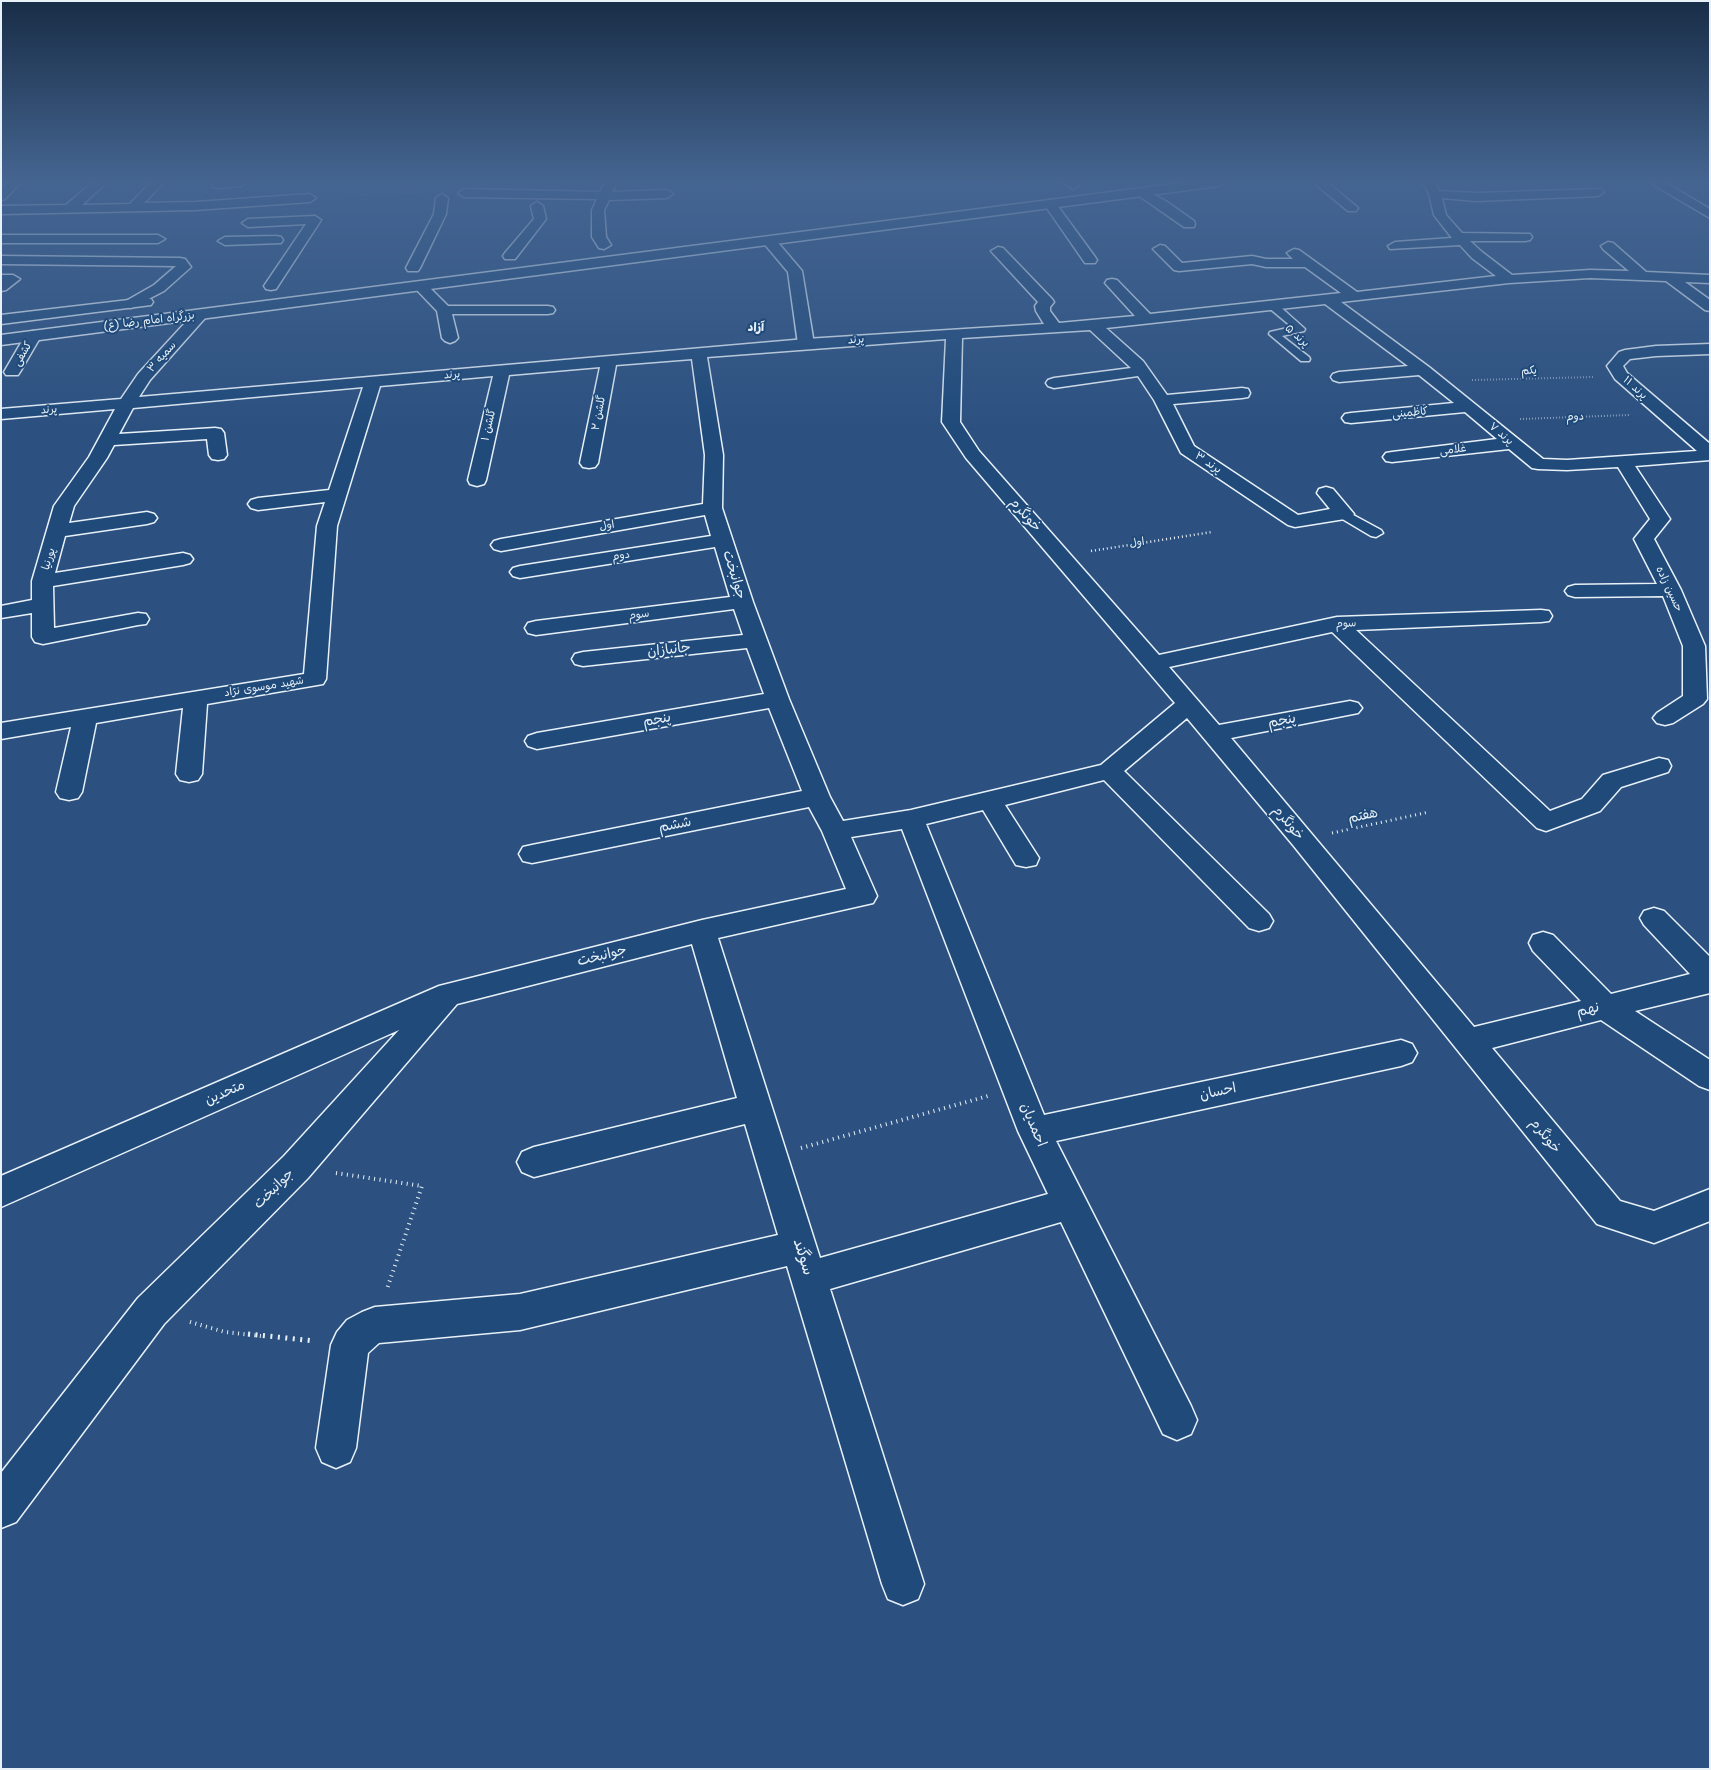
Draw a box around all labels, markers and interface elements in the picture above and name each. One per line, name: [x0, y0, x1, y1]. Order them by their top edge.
street label: بزرگراه امام رضا (ع): [103, 309, 195, 333]
district label: آزاد: [748, 321, 764, 335]
street label: پرند ۵: [1282, 322, 1312, 350]
street label: پرند: [847, 333, 865, 347]
street label: کشفی: [11, 339, 35, 369]
street label: سمیه ۳: [145, 339, 179, 375]
street label: یکم: [1521, 364, 1537, 378]
street label: پرند: [443, 368, 461, 382]
street label: پرند ۱۱: [1620, 374, 1650, 402]
street label: گلشن ۲: [589, 394, 609, 432]
street label: پرند: [40, 403, 58, 417]
street label: کاظمینی: [1392, 405, 1428, 421]
street label: گلشن ۱: [479, 408, 499, 442]
street label: دوم: [1566, 410, 1584, 424]
street label: پرند ۷: [1486, 420, 1516, 448]
street label: غلامی: [1439, 442, 1467, 458]
street label: پرند ۳: [1192, 449, 1224, 477]
street label: خونگرم: [1005, 495, 1045, 535]
street label: اول: [598, 518, 616, 534]
street label: اول: [1128, 535, 1146, 551]
street label: پورنیا: [39, 546, 59, 572]
street label: دوم: [611, 548, 631, 564]
street label: جوانبخت: [719, 549, 749, 601]
street label: حسین زاده: [1653, 564, 1685, 614]
street label: سوم: [628, 607, 650, 623]
street label: سوم: [1335, 617, 1357, 631]
street label: جانبازان: [647, 639, 691, 661]
street label: شهید موسوی نژاد: [223, 674, 305, 700]
street label: پنجم: [642, 709, 672, 731]
street label: پنجم: [1267, 710, 1297, 732]
street label: خونگرم: [1269, 802, 1307, 844]
street label: هفتم: [1347, 805, 1379, 827]
street label: ششم: [657, 814, 693, 836]
street label: جوانبخت: [576, 942, 628, 970]
street label: نهم: [1575, 999, 1601, 1021]
street label: متحدین: [202, 1077, 248, 1109]
street label: احسان: [1198, 1080, 1238, 1104]
street label: احمدیان: [1016, 1100, 1050, 1150]
street label: خونگرم: [1526, 1115, 1564, 1157]
street label: جوانبخت: [250, 1165, 298, 1213]
street label: سوگند: [788, 1236, 818, 1278]

